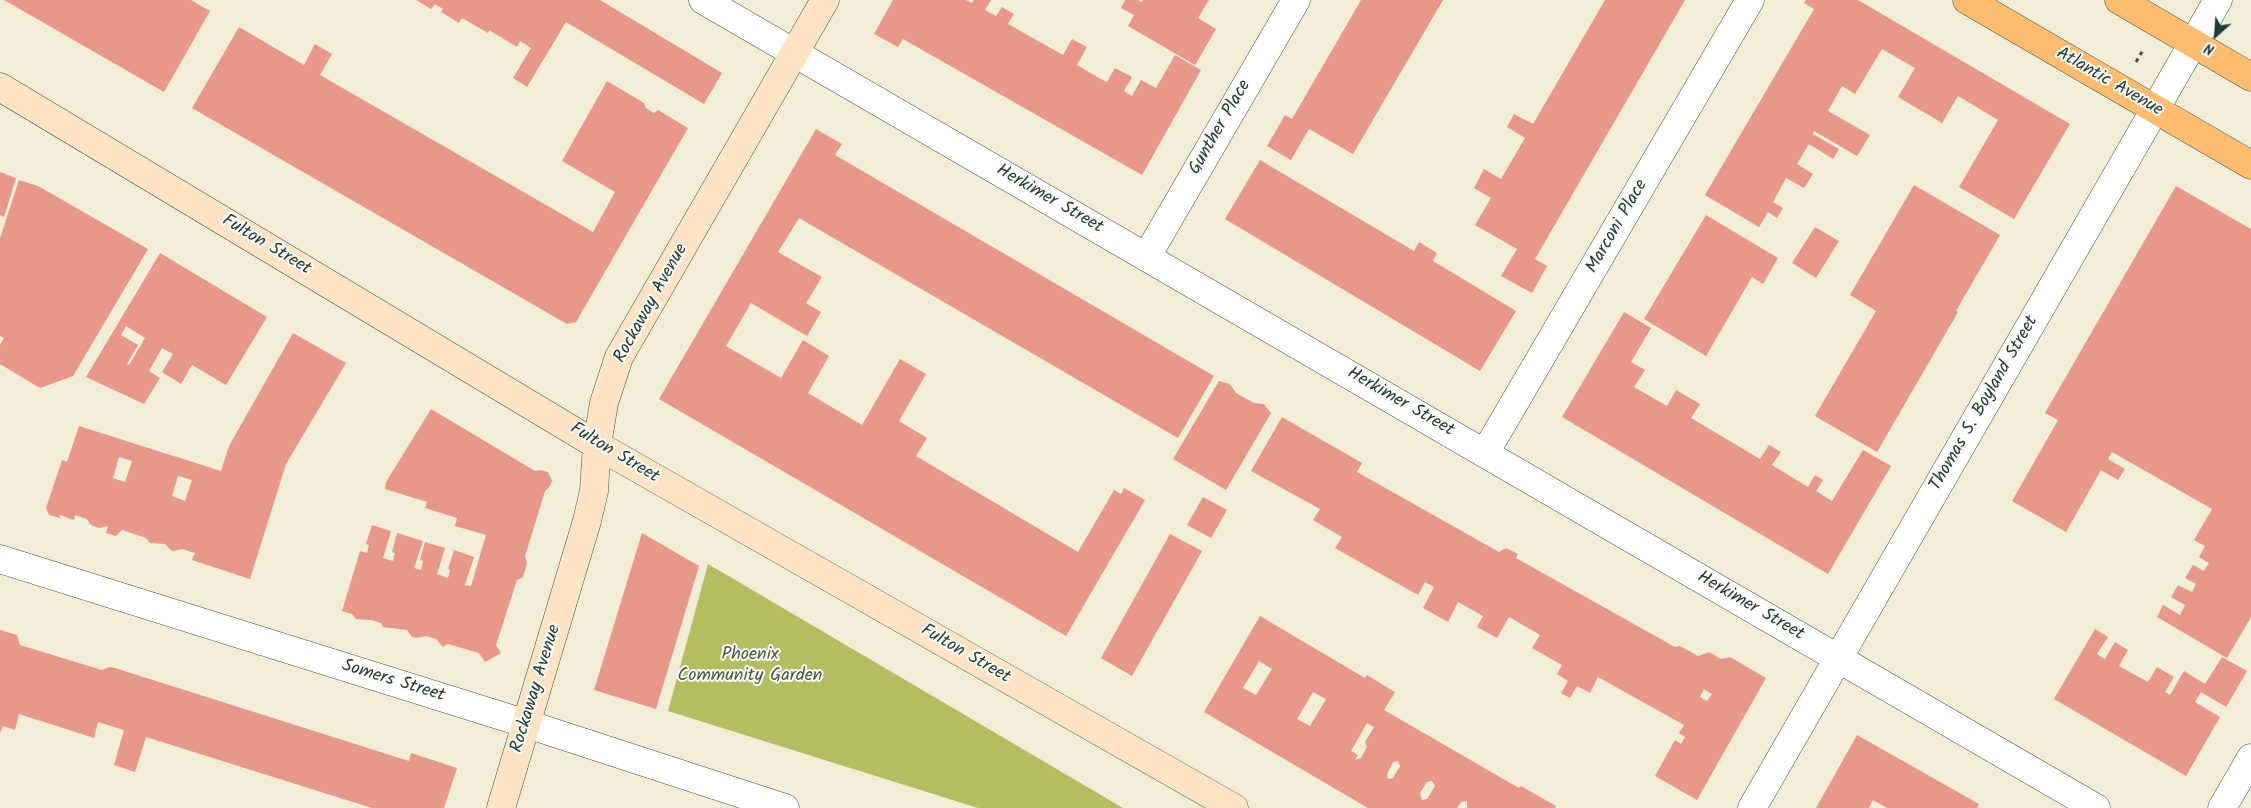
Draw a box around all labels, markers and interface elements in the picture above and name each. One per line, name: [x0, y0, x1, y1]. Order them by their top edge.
north arrow: [2191, 10, 2241, 60]
text: N: [2201, 37, 2218, 60]
street label: Atlantic Avenue: [2052, 44, 2166, 122]
street label: Gunther Place: [1185, 77, 1257, 179]
street label: Herkimer Street: [992, 161, 1106, 239]
street label: Marconi Place: [1582, 176, 1654, 278]
street label: Fulton Street: [218, 211, 314, 281]
street label: Rockaway Avenue: [610, 241, 694, 367]
street label: Thomas S. Boyland Street: [1926, 313, 2044, 495]
street label: Herkimer Street: [1343, 364, 1457, 442]
street label: Fulton Street: [566, 419, 662, 489]
street label: Herkimer Street: [1693, 568, 1807, 646]
street label: Fulton Street: [916, 621, 1014, 689]
street label: Rockaway Avenue: [507, 622, 567, 756]
park label: Phoenix Community Garden: [678, 645, 822, 688]
street label: Somers Street: [339, 656, 447, 708]

